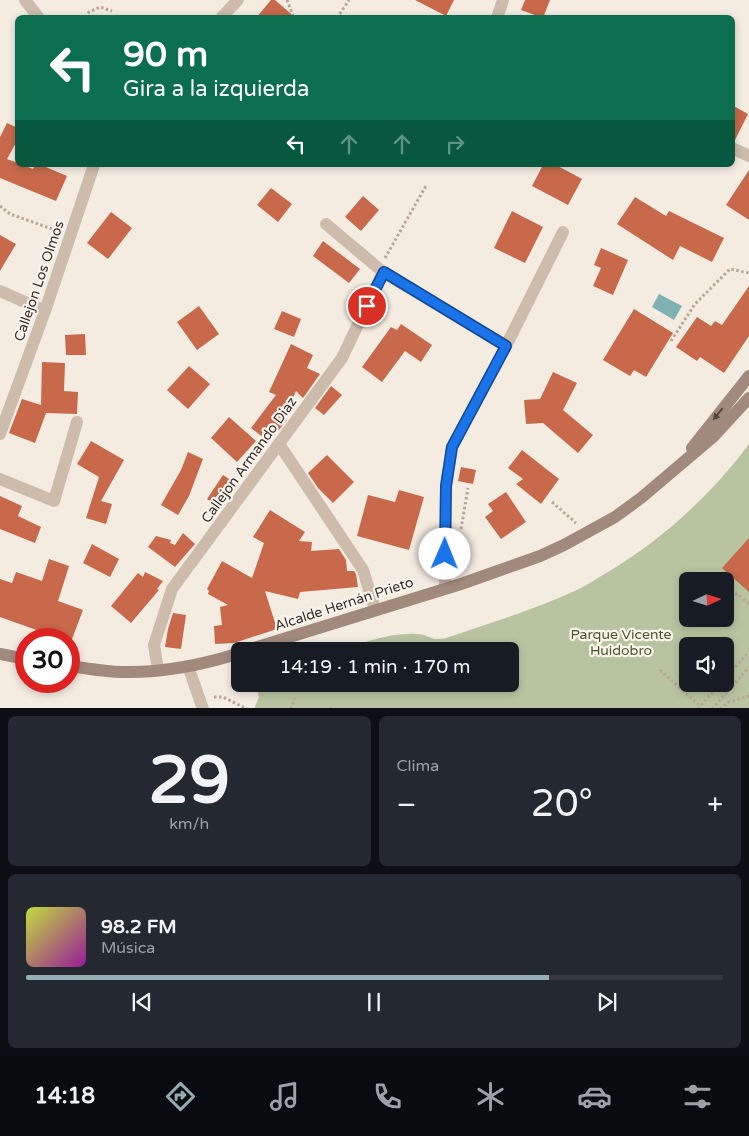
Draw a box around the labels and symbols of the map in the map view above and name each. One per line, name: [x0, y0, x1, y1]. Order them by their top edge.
street label: Callejon Los Olmos: [10, 218, 68, 344]
pin: [346, 285, 388, 327]
street label: Callejon Armando Diaz: [198, 394, 300, 526]
one-way arrow: [713, 407, 724, 420]
position arrow: [418, 527, 470, 579]
north arrow: [679, 572, 734, 628]
street label: Alcalde Hernán Prieto: [272, 573, 416, 635]
park label: Parque Vicente Huidobro: [571, 626, 672, 659]
speed limit sign: 30: [15, 628, 80, 693]

